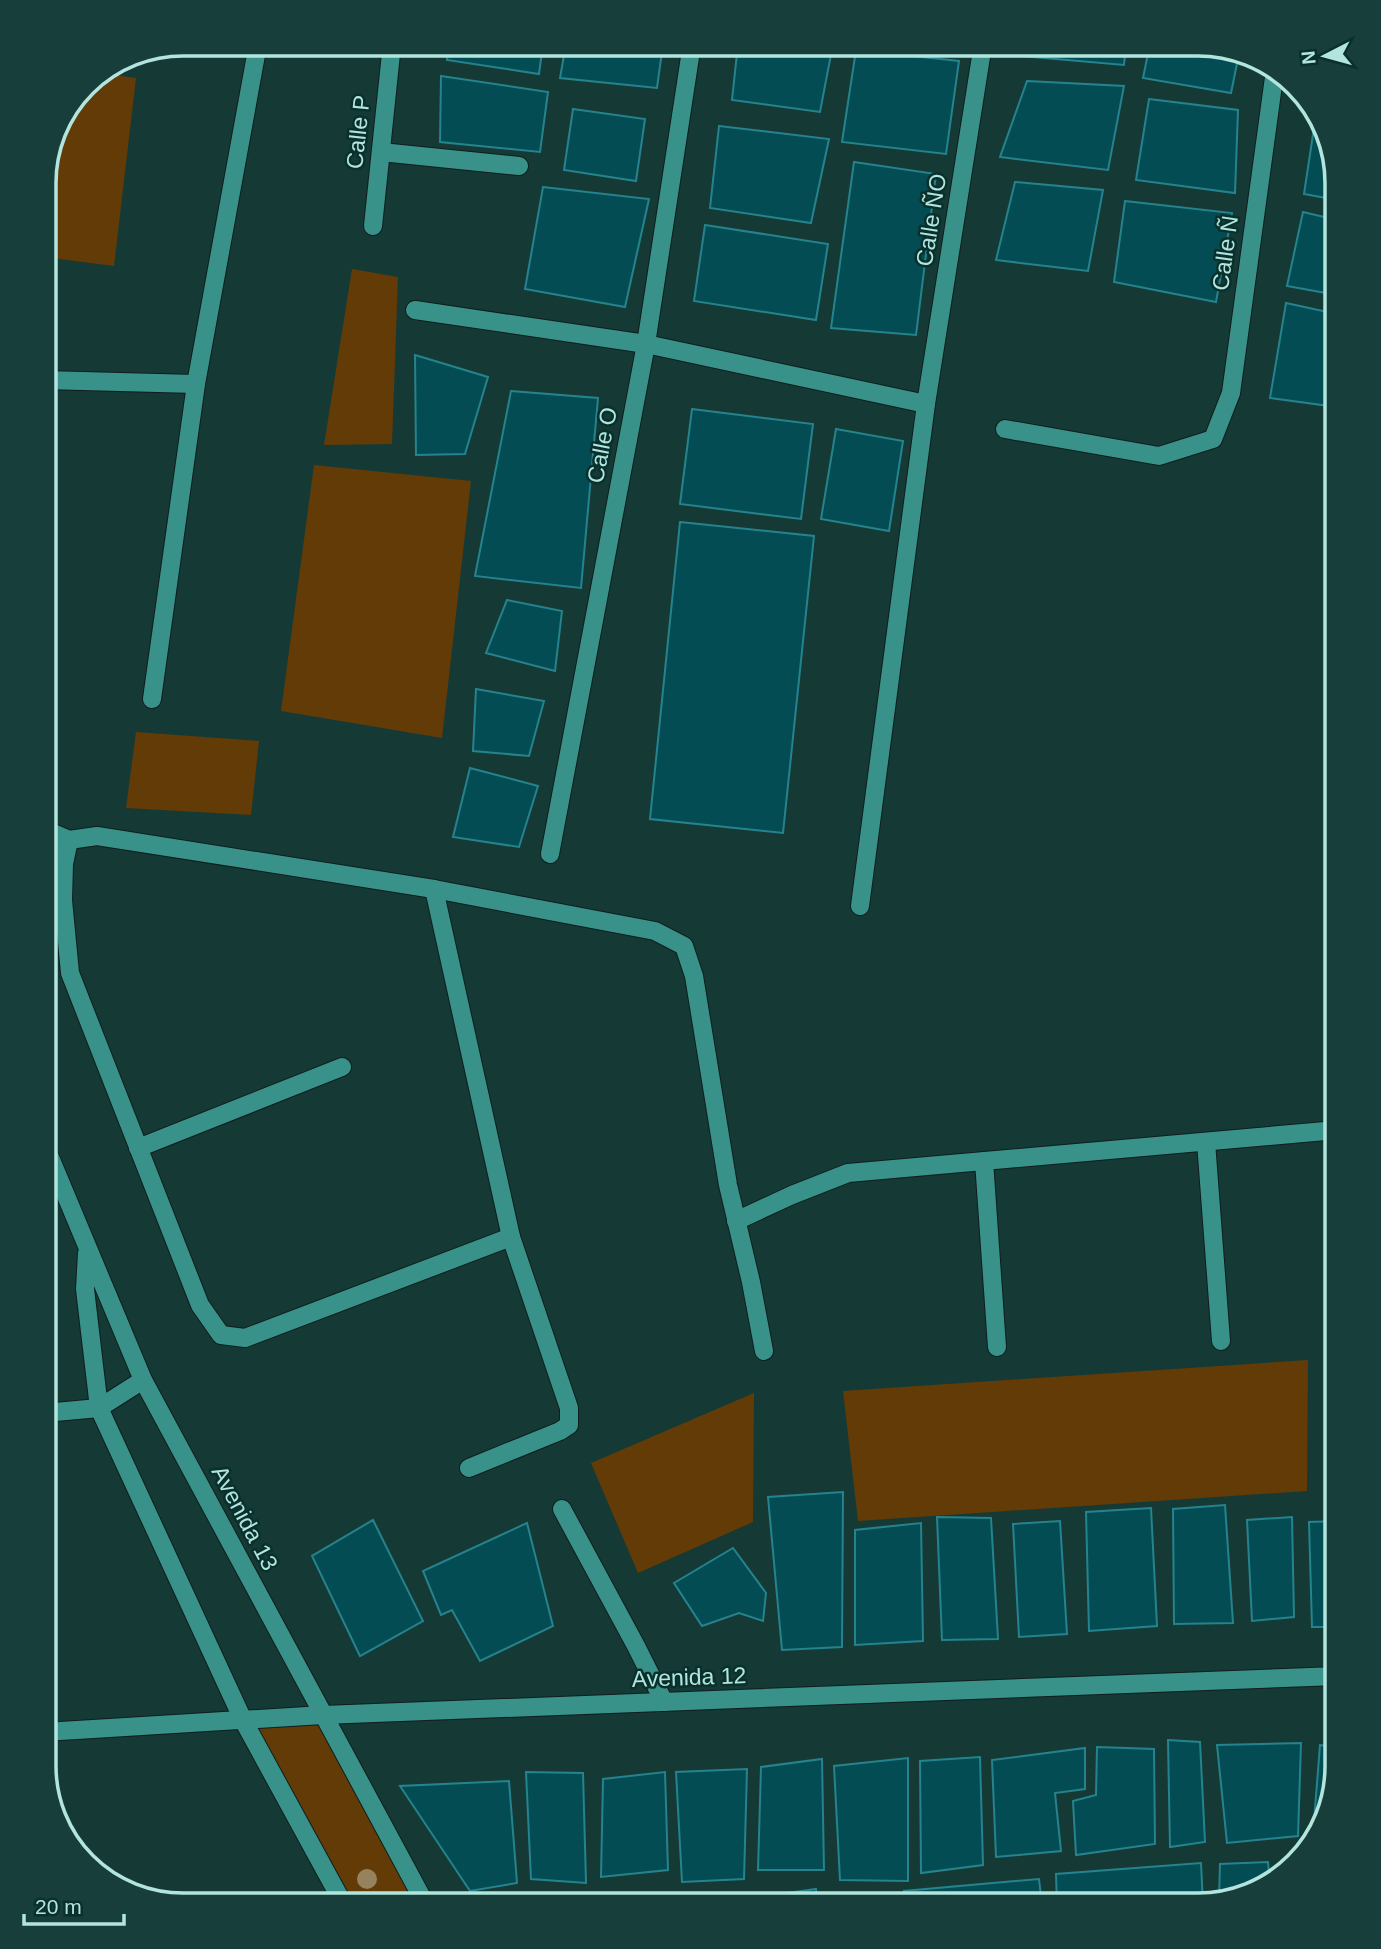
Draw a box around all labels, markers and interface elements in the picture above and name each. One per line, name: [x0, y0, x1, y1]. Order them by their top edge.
north arrow: [1290, 21, 1360, 91]
text: N: [1297, 50, 1320, 66]
street label: Calle P: [341, 94, 375, 170]
street label: Calle ÑO: [911, 172, 951, 268]
street label: Calle Ñ: [1207, 214, 1243, 292]
street label: Calle O: [582, 405, 622, 485]
street label: Avenida 13: [207, 1461, 283, 1575]
street label: Avenida 12: [631, 1662, 747, 1692]
scale bar: [24, 1882, 124, 1926]
text: 20 m: [35, 1895, 82, 1918]

